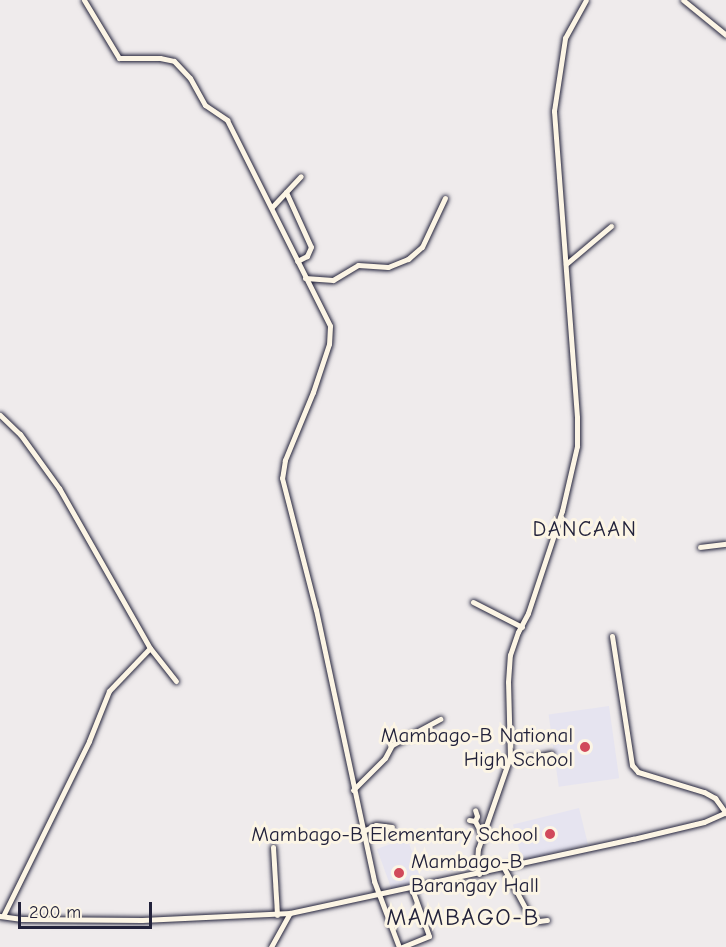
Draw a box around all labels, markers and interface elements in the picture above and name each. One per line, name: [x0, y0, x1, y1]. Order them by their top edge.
district label: DANCAAN: [532, 517, 638, 543]
place label: Mambago-B National High School: [381, 722, 573, 772]
marker: Mambago-B National High School: [578, 740, 592, 754]
place label: Mambago-B Elementary School: [251, 821, 538, 847]
marker: Mambago-B Elementary School: [543, 827, 557, 841]
place label: Mambago-B Barangay Hall: [411, 848, 539, 898]
marker: Mambago-B Barangay Hall: [392, 866, 406, 880]
scale bar: [21, 890, 154, 928]
text: 200 m: [29, 902, 81, 923]
district label: MAMBAGO-B: [386, 904, 540, 932]

